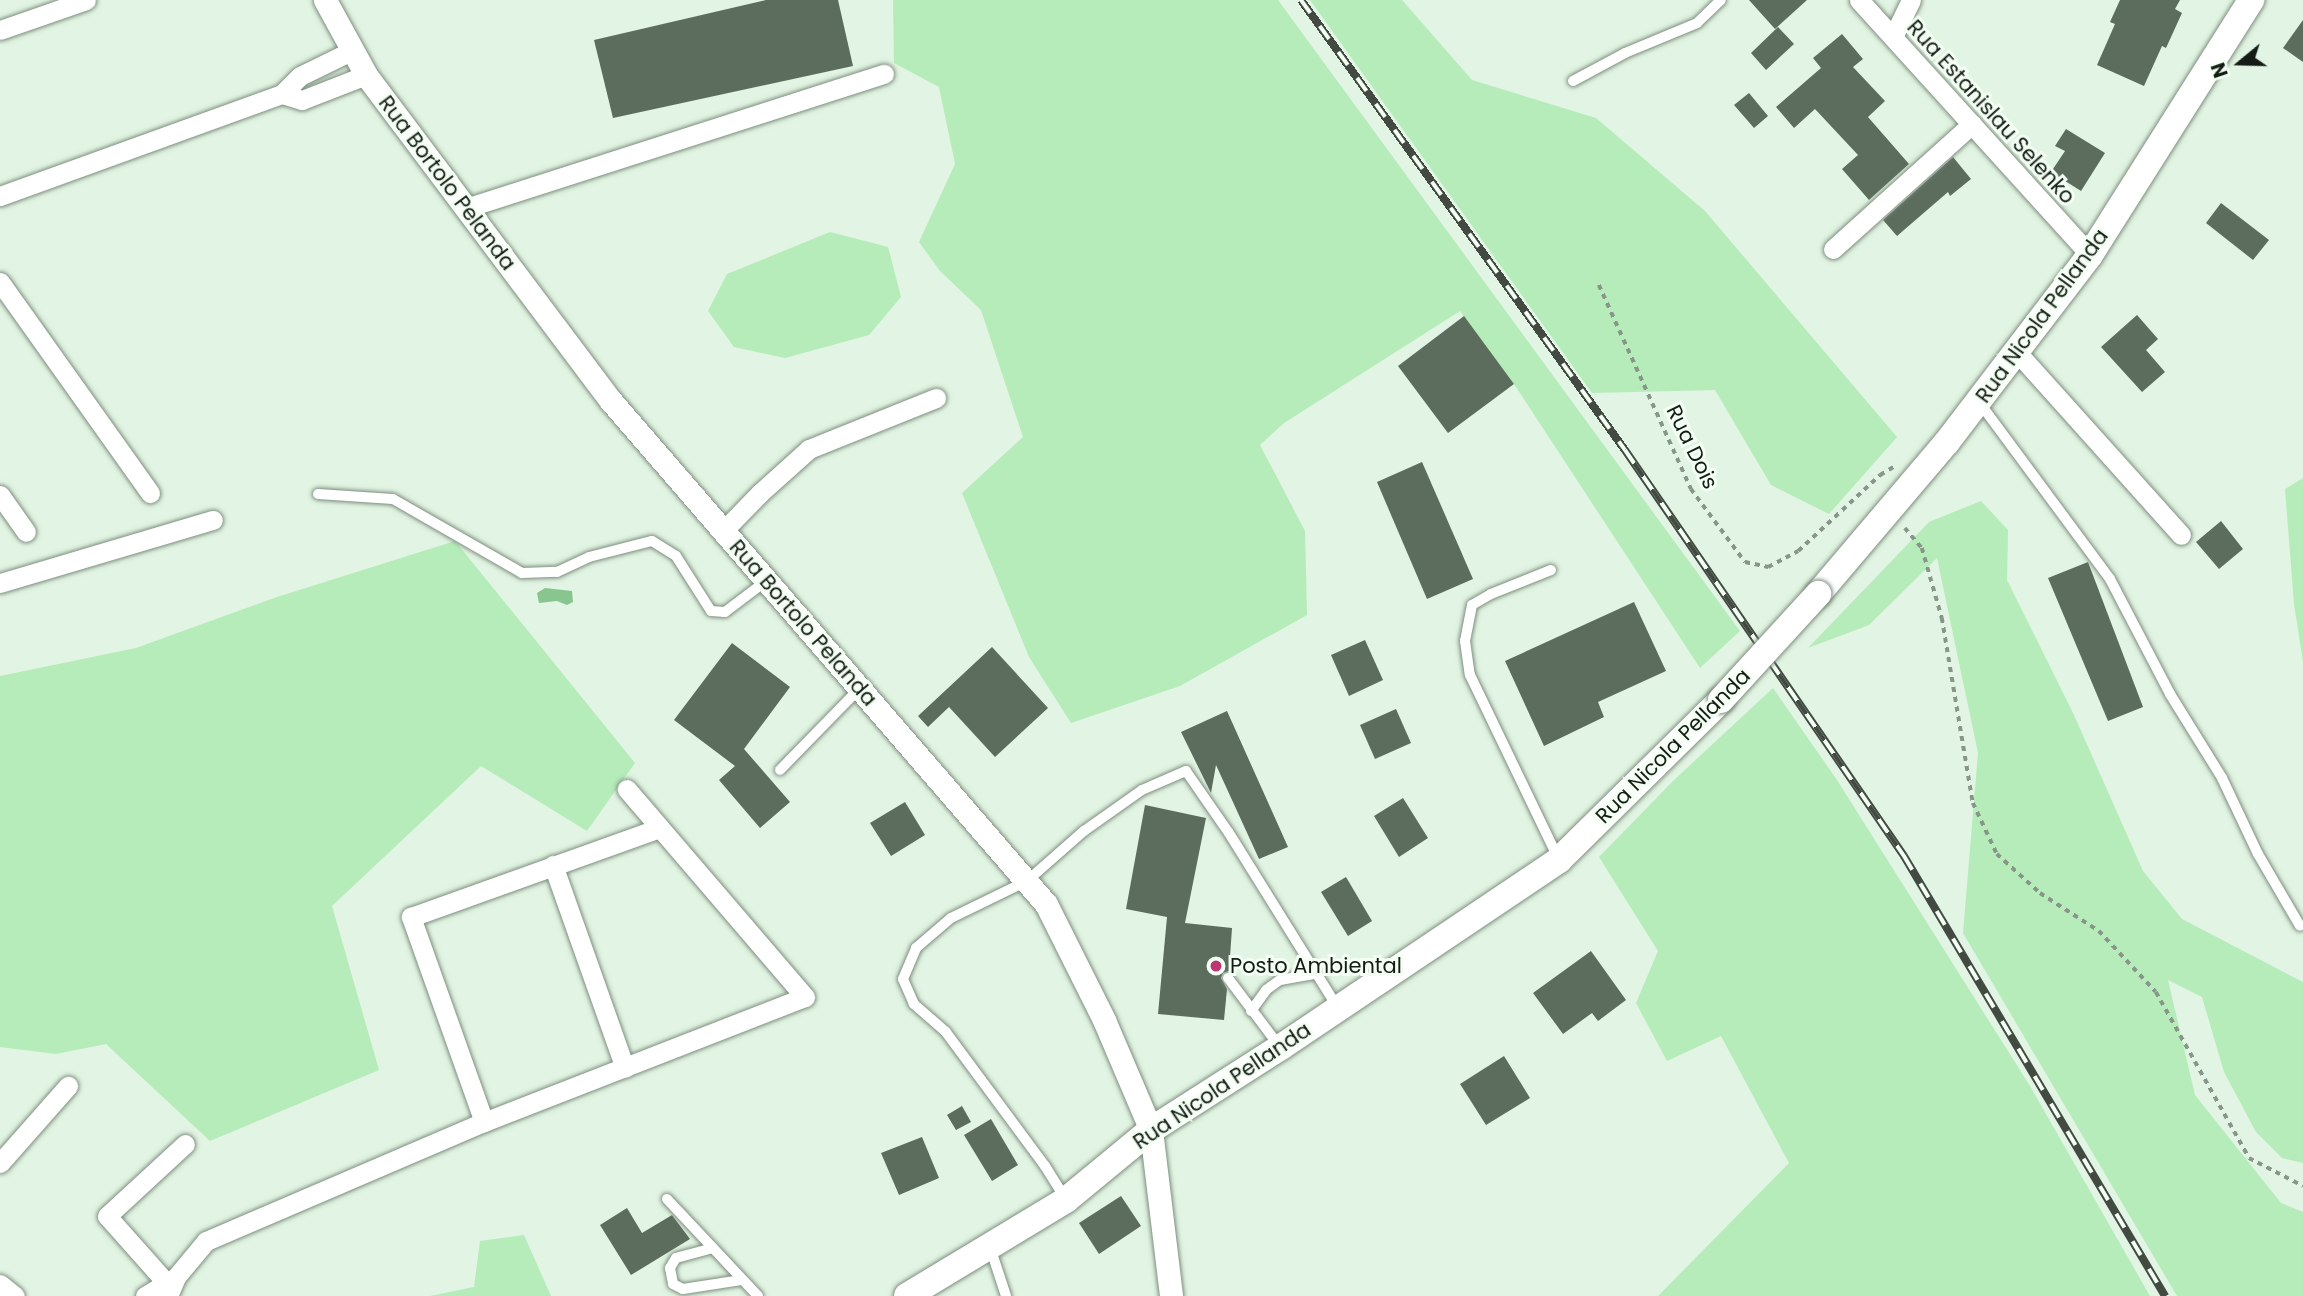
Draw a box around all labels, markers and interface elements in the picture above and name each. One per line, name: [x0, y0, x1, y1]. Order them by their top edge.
street label: Rua Estanislau Selenko: [1902, 15, 2080, 209]
north arrow: [2205, 28, 2275, 98]
text: N: [2205, 59, 2235, 81]
street label: Rua Bortolo Pelanda: [373, 91, 521, 275]
street label: Rua Nicola Pellanda: [1970, 224, 2114, 408]
street label: Rua Dois: [1661, 401, 1723, 493]
street label: Rua Bortolo Pelanda: [724, 535, 882, 711]
street label: Rua Nicola Pellanda: [1590, 663, 1756, 829]
place label: Posto Ambiental: [1230, 953, 1402, 979]
marker: Posto Ambiental: [1208, 958, 1224, 974]
street label: Rua Nicola Pellanda: [1128, 1017, 1316, 1155]

